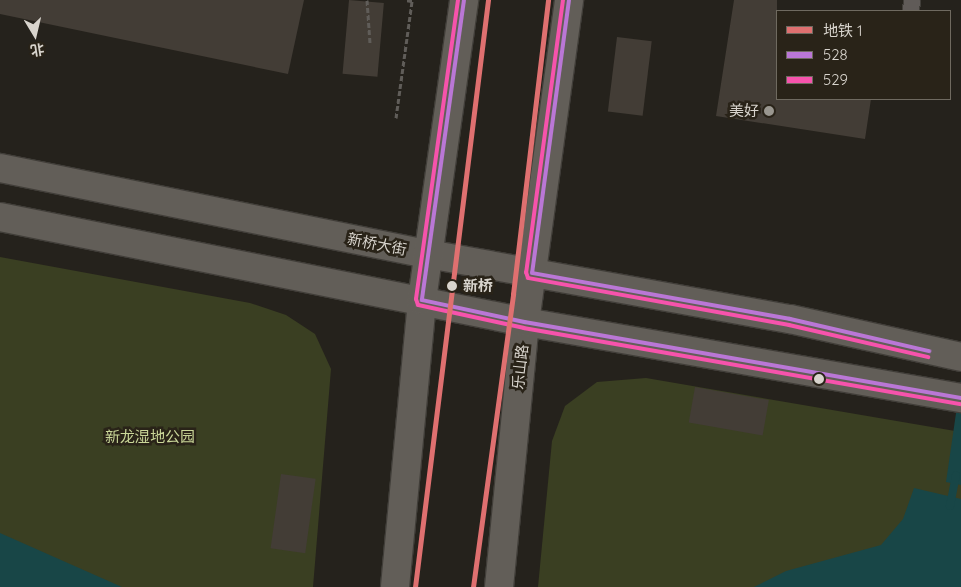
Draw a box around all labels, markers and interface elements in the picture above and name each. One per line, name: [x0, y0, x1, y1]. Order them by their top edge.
north arrow: [10, 10, 60, 60]
legend: [776, 10, 951, 100]
text: 地铁 1: [823, 21, 863, 40]
text: 北: [29, 40, 46, 60]
text: 528: [823, 45, 848, 64]
text: 529: [823, 70, 848, 89]
place label: 美好: [729, 102, 759, 120]
marker: 美好: [763, 105, 775, 117]
street label: 新桥大街: [346, 229, 408, 259]
place label: 新桥: [463, 277, 493, 295]
marker: 新桥: [445, 279, 459, 293]
street label: 乐山路: [509, 344, 531, 390]
unlabelled marker: [814, 374, 824, 384]
park label: 新龙湿地公园: [105, 428, 195, 446]

